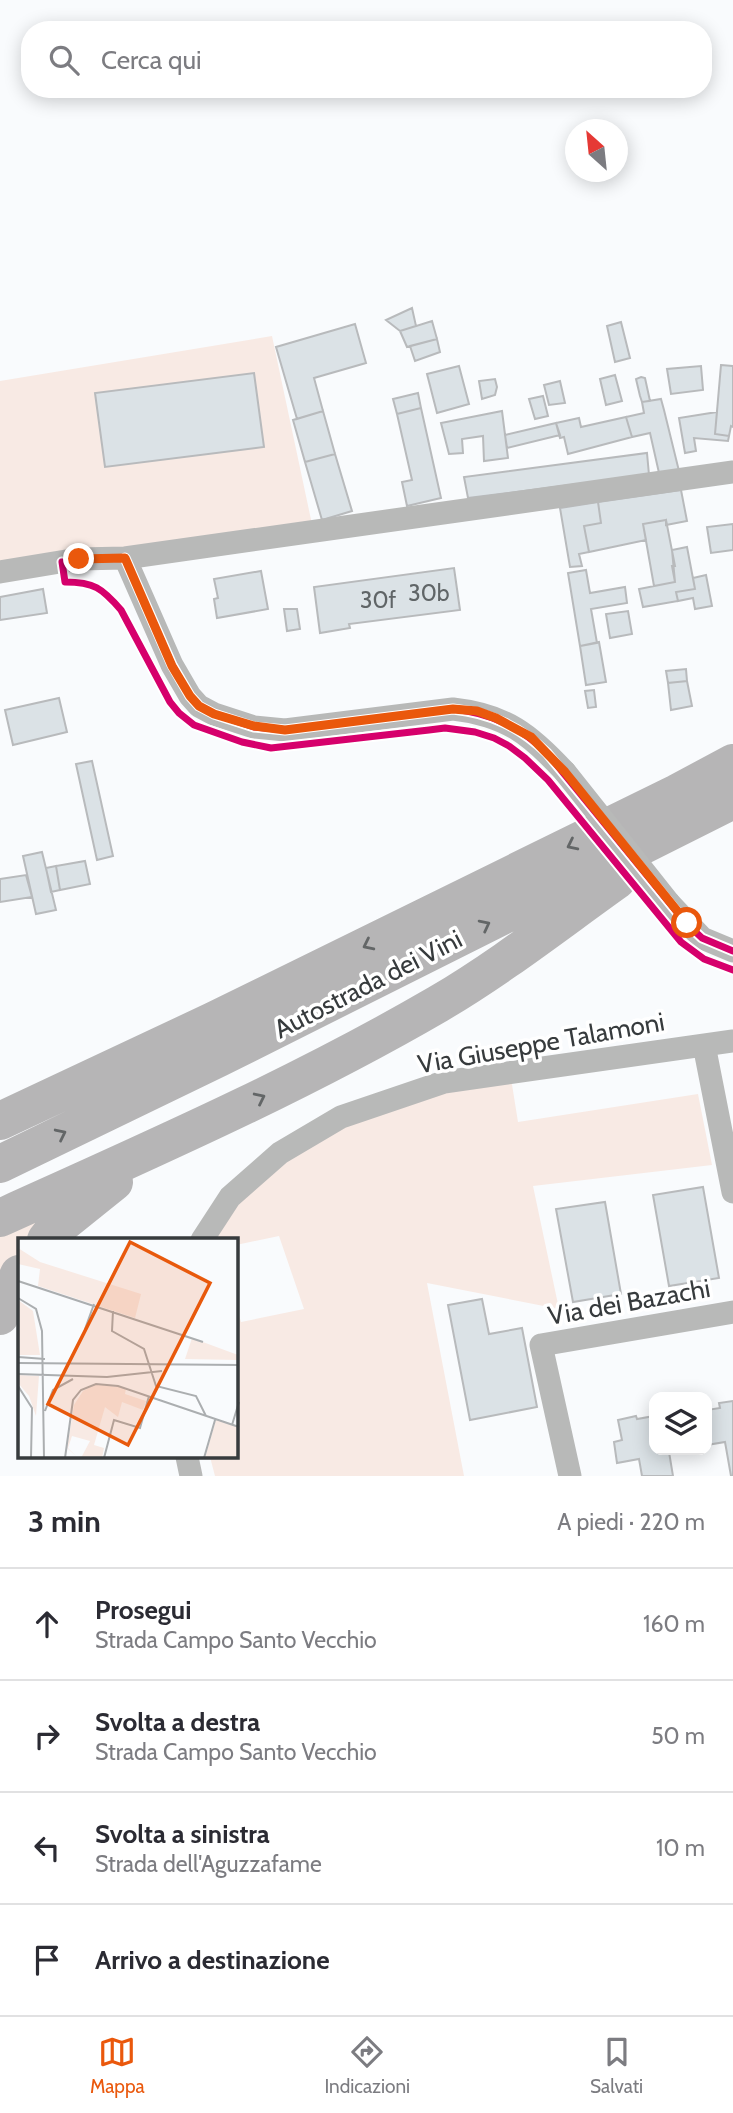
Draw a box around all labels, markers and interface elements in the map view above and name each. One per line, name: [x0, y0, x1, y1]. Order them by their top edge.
search box: [21, 21, 712, 98]
icon: search: [45, 41, 83, 79]
text: Cerca qui: [101, 44, 202, 76]
north arrow: [565, 119, 628, 182]
route end: [63, 543, 94, 574]
house number: 30b: [408, 579, 450, 607]
house number: 30f: [360, 586, 396, 614]
one-way arrow: [567, 836, 579, 850]
route start: [671, 907, 702, 938]
one-way arrow: [478, 920, 490, 934]
street label: Autostrada dei Vini: [269, 923, 467, 1045]
one-way arrow: [363, 936, 375, 950]
street label: Via Giuseppe Talamoni: [415, 1006, 667, 1080]
one-way arrow: [253, 1093, 265, 1107]
one-way arrow: [54, 1128, 67, 1142]
inset map: [18, 1238, 238, 1458]
street label: Via dei Bazachi: [545, 1272, 713, 1332]
map controls: [649, 1392, 712, 1455]
button: layers: [649, 1392, 712, 1455]
text: 3 min: [28, 1503, 101, 1540]
text: A piedi · 220 m: [557, 1508, 705, 1536]
text: Prosegui: [95, 1594, 191, 1626]
icon: ahead: [28, 1605, 66, 1643]
text: 160 m: [643, 1610, 705, 1638]
text: Strada Campo Santo Vecchio: [95, 1626, 377, 1654]
text: Svolta a destra: [95, 1706, 260, 1738]
icon: right: [28, 1717, 66, 1755]
text: 50 m: [651, 1722, 705, 1750]
text: Strada Campo Santo Vecchio: [95, 1738, 377, 1766]
text: Svolta a sinistra: [95, 1818, 270, 1850]
icon: left: [28, 1829, 66, 1867]
text: 10 m: [656, 1834, 705, 1862]
text: Strada dell'Aguzzafame: [95, 1850, 322, 1878]
icon: arrive: [28, 1941, 66, 1979]
text: Arrivo a destinazione: [95, 1944, 330, 1976]
tab: Mappa: [90, 2033, 145, 2098]
tab: Indicazioni: [324, 2033, 410, 2098]
tab: Salvati: [590, 2033, 643, 2098]

